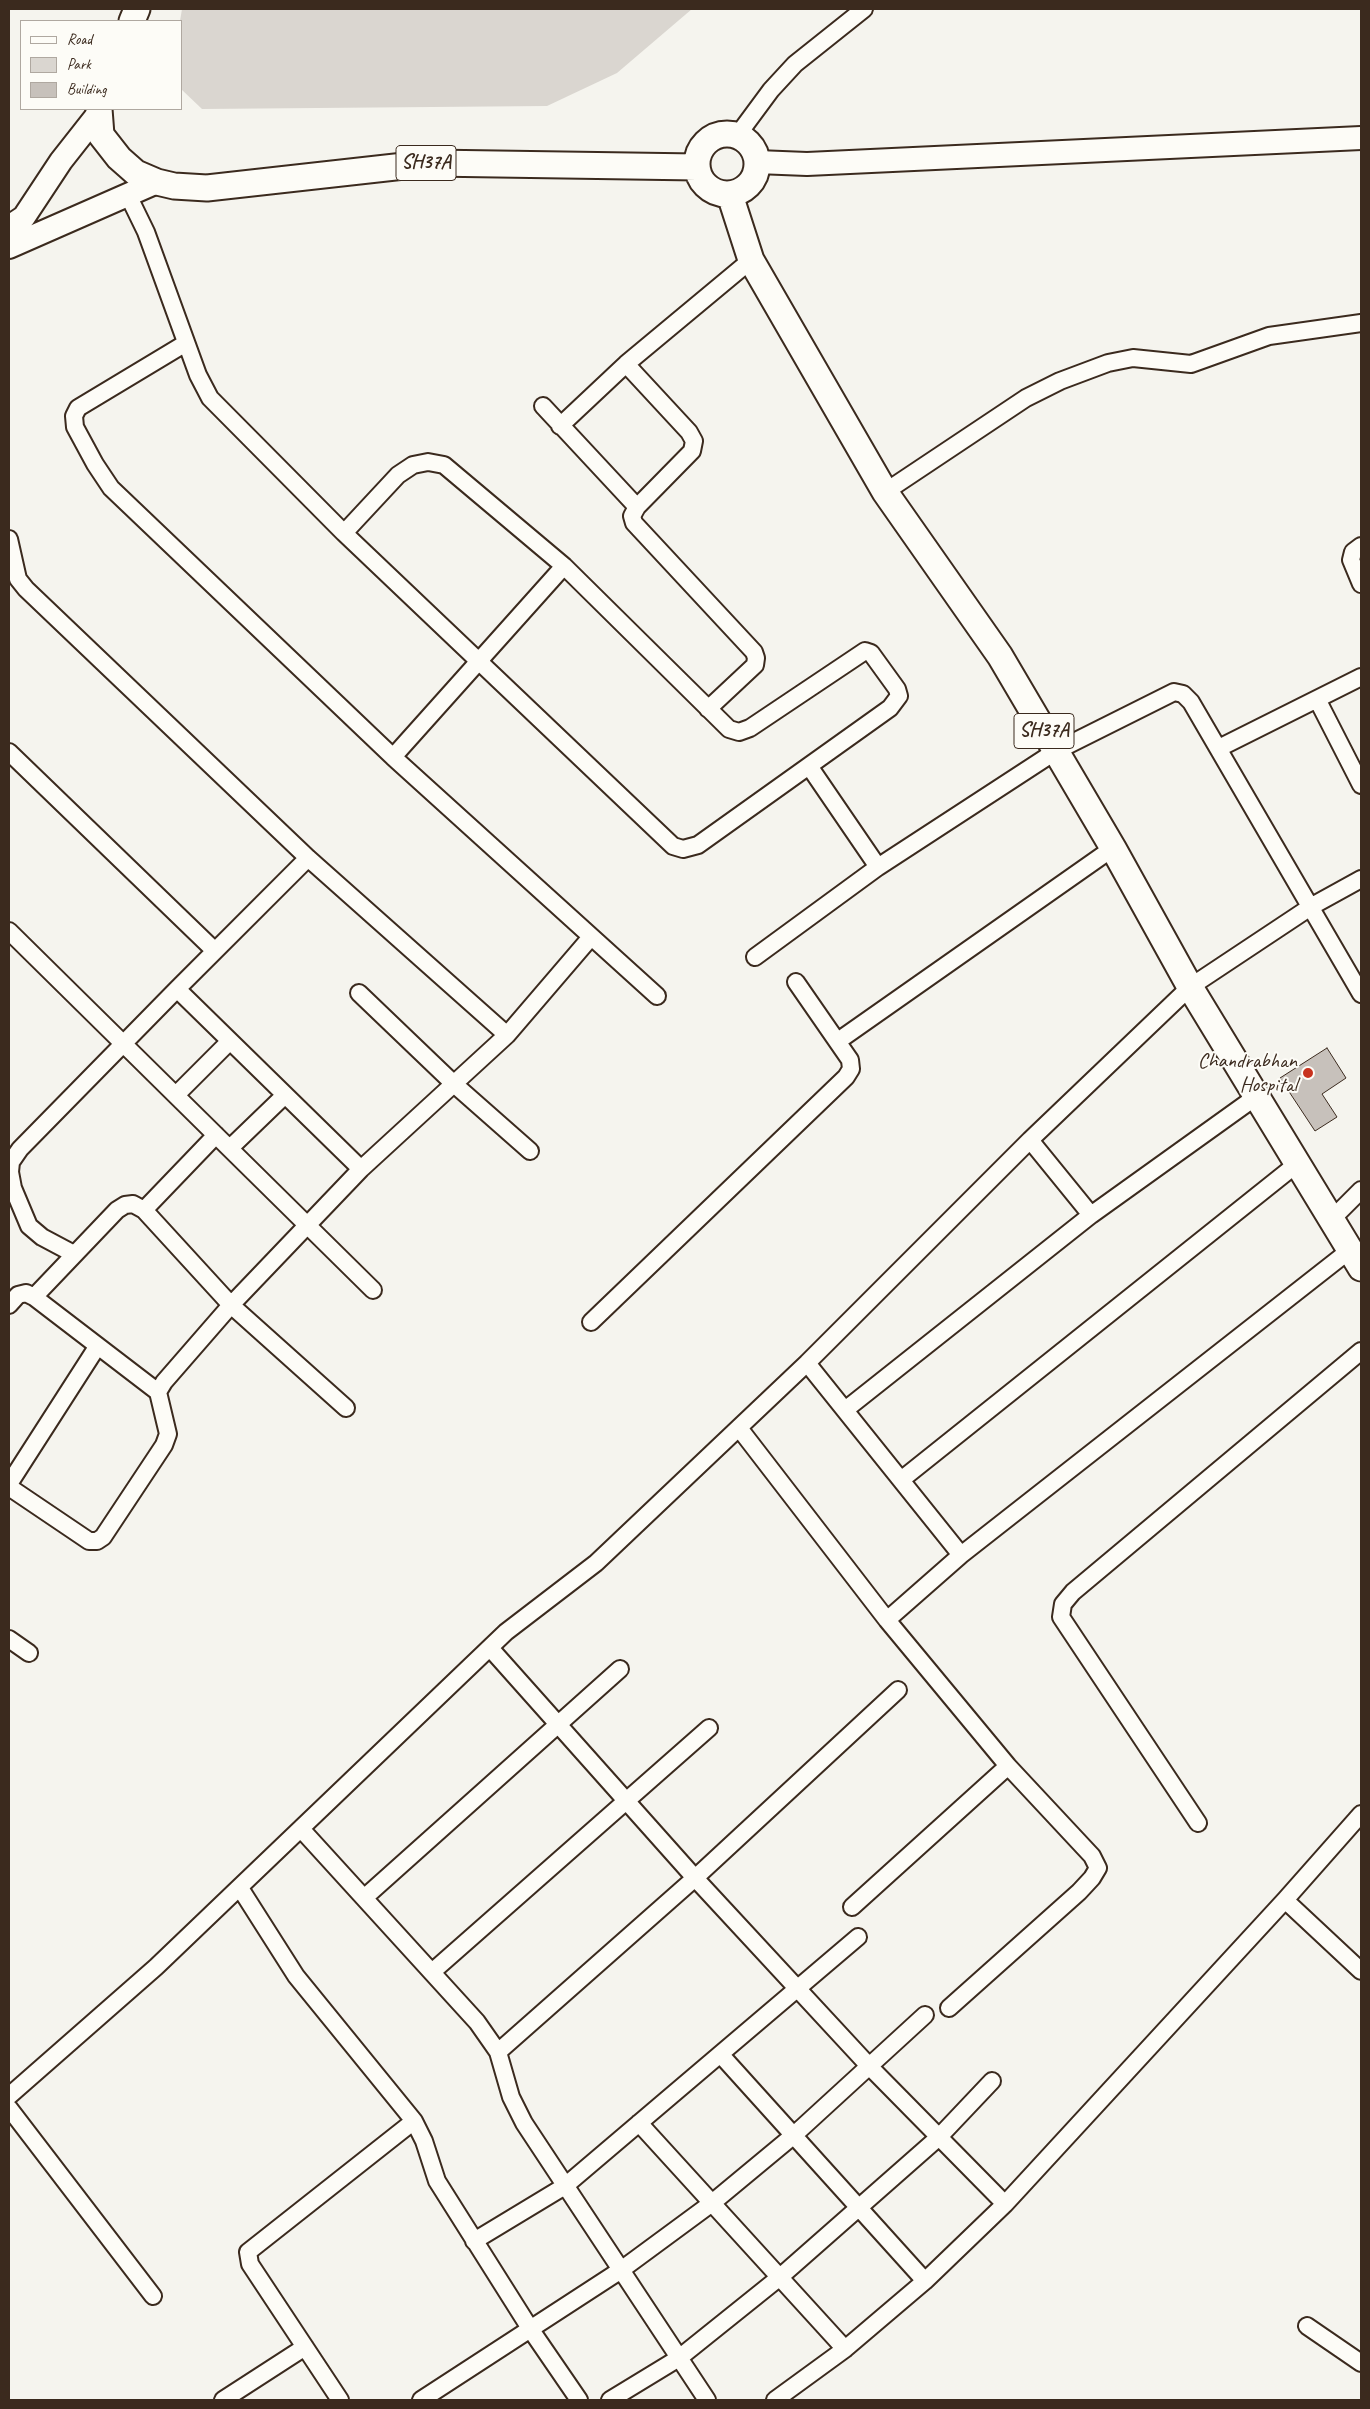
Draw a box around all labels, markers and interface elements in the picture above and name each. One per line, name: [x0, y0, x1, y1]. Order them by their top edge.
legend: [20, 20, 182, 110]
text: Road: [67, 30, 92, 49]
text: Park: [67, 55, 91, 74]
text: Building: [67, 80, 106, 99]
road number: SH37A: [396, 146, 456, 180]
road number: SH37A: [1014, 714, 1074, 748]
place label: Chandrabhan Hospital: [1198, 1048, 1297, 1098]
marker: Chandrabhan Hospital: [1301, 1066, 1315, 1080]

